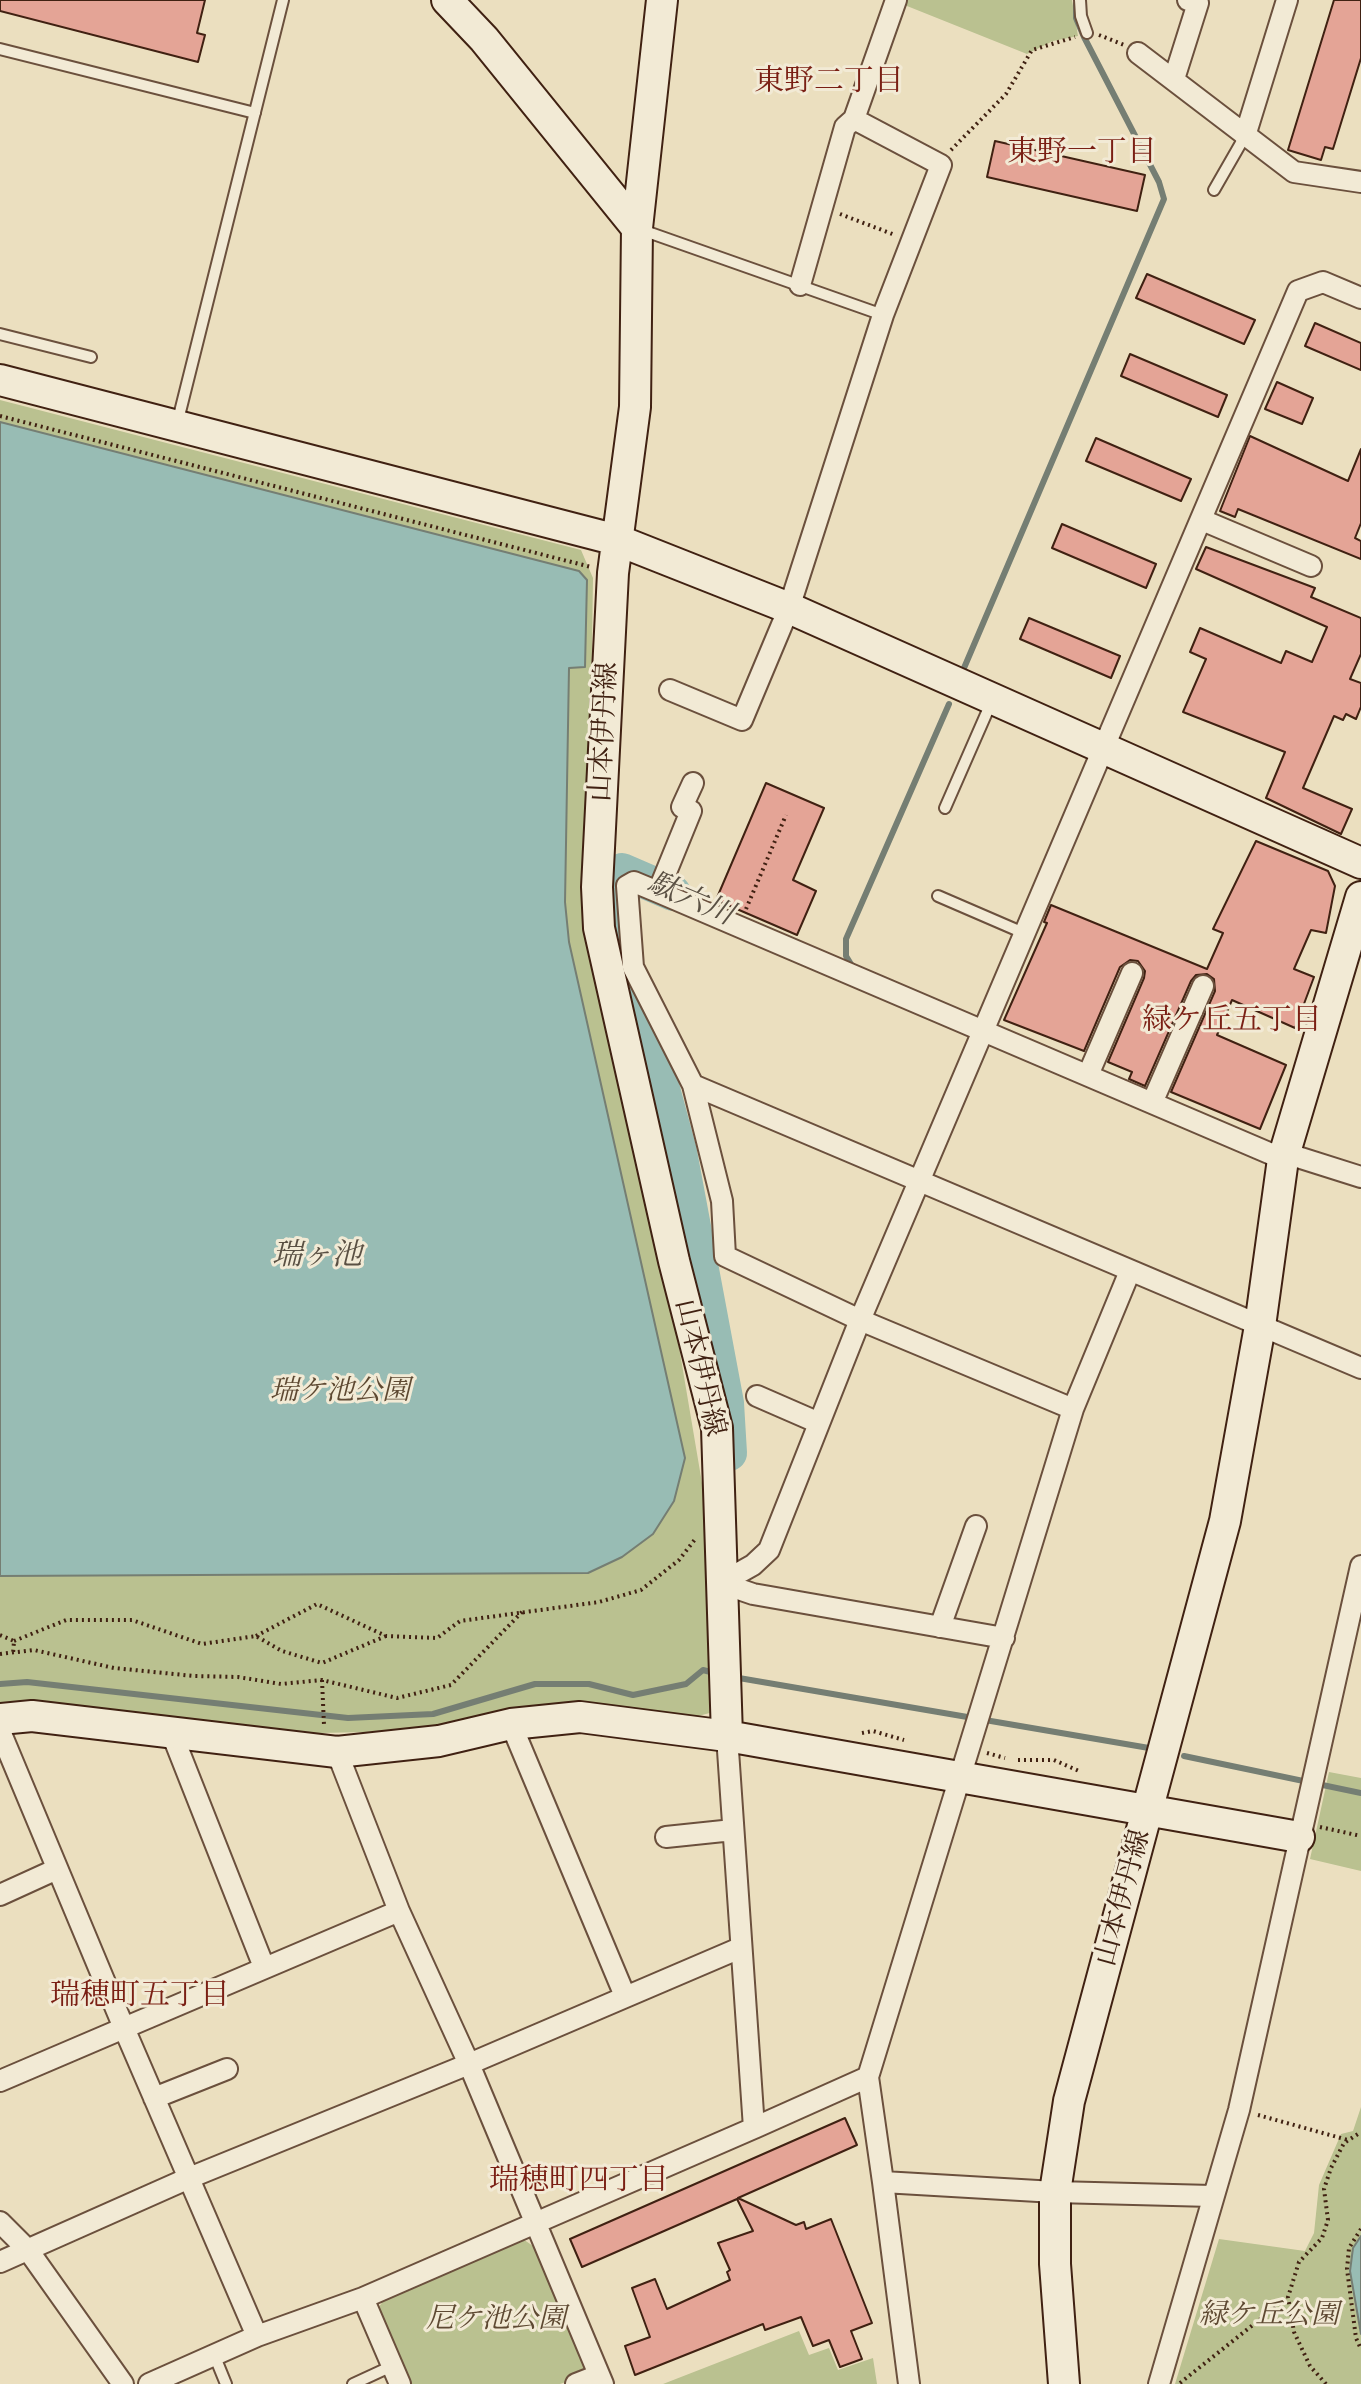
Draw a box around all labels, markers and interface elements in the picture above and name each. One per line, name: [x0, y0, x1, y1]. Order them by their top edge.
district label: 東野二丁目: [754, 65, 904, 101]
district label: 東野一丁目: [1007, 136, 1157, 172]
street label: 山本伊丹線: [585, 661, 625, 803]
water label: 駄六川: [642, 866, 738, 934]
district label: 緑ケ丘五丁目: [1142, 1004, 1322, 1040]
water label: 瑞ヶ池: [272, 1239, 362, 1275]
street label: 山本伊丹線: [667, 1296, 731, 1440]
park label: 瑞ケ池公園: [270, 1375, 410, 1409]
street label: 山本伊丹線: [1090, 1826, 1158, 1970]
district label: 瑞穂町五丁目: [50, 1979, 230, 2015]
district label: 瑞穂町四丁目: [489, 2164, 669, 2200]
park label: 緑ケ丘公園: [1199, 2299, 1339, 2333]
park label: 尼ケ池公園: [426, 2303, 566, 2337]

